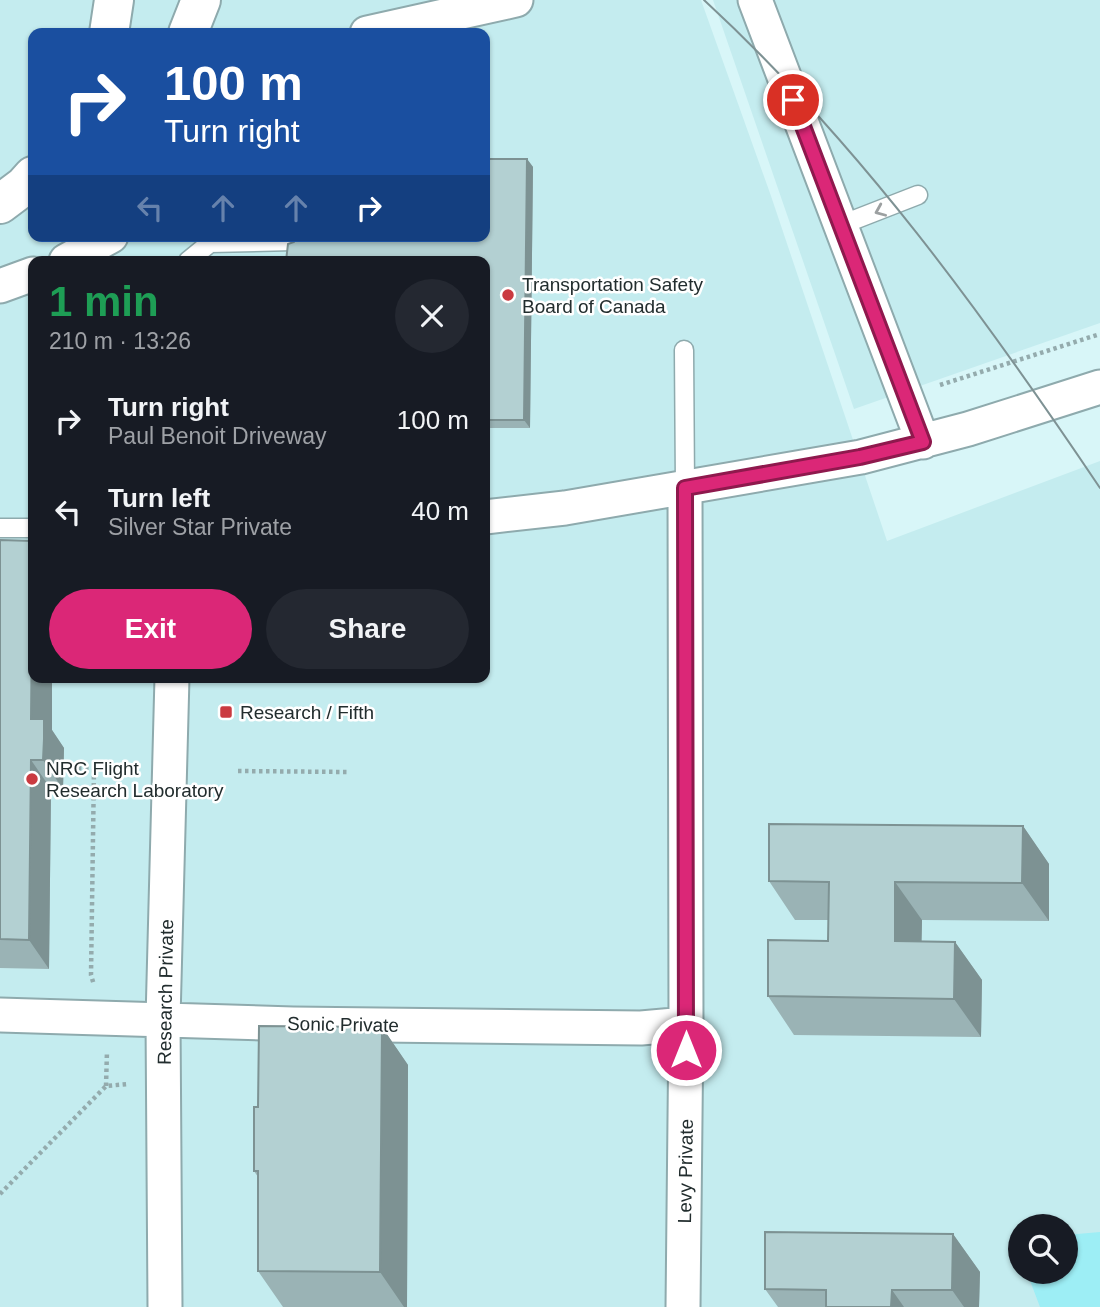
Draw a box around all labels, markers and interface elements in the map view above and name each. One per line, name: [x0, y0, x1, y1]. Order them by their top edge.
icon: right: [49, 56, 140, 147]
text: 100 m: [164, 56, 303, 110]
pin: [763, 70, 823, 130]
icon: arrive: [774, 81, 812, 119]
text: Turn right: [164, 113, 300, 149]
icon: left: [131, 189, 169, 227]
icon: ahead: [204, 189, 242, 227]
icon: ahead: [277, 189, 315, 227]
icon: right: [350, 189, 388, 227]
one-way arrow: [874, 202, 886, 216]
place label: Transportation Safety Board of Canada: [522, 274, 703, 317]
text: 1 min: [49, 278, 159, 325]
button: close: [395, 279, 469, 353]
marker: Transportation Safety Board of Canada: [500, 287, 516, 303]
text: 210 m · 13:26: [49, 328, 191, 354]
text: Turn right: [108, 392, 229, 422]
icon: right: [49, 402, 87, 440]
text: 100 m: [397, 405, 469, 435]
text: Paul Benoit Driveway: [108, 423, 327, 449]
text: Turn left: [108, 483, 210, 513]
icon: left: [49, 493, 87, 531]
text: 40 m: [411, 496, 469, 526]
text: Silver Star Private: [108, 514, 292, 540]
button: Exit: [49, 589, 252, 669]
button: Share: [266, 589, 469, 669]
place label: Research / Fifth: [240, 702, 374, 723]
marker: Research / Fifth: [218, 704, 234, 720]
place label: NRC Flight Research Laboratory: [46, 758, 224, 801]
marker: NRC Flight Research Laboratory: [24, 771, 40, 787]
street label: Research Private: [154, 919, 177, 1065]
street label: Sonic Private: [287, 1013, 399, 1036]
position arrow: [649, 1013, 723, 1087]
street label: Levy Private: [674, 1119, 697, 1223]
map controls: [1008, 1214, 1078, 1284]
button: search: [1008, 1214, 1078, 1284]

